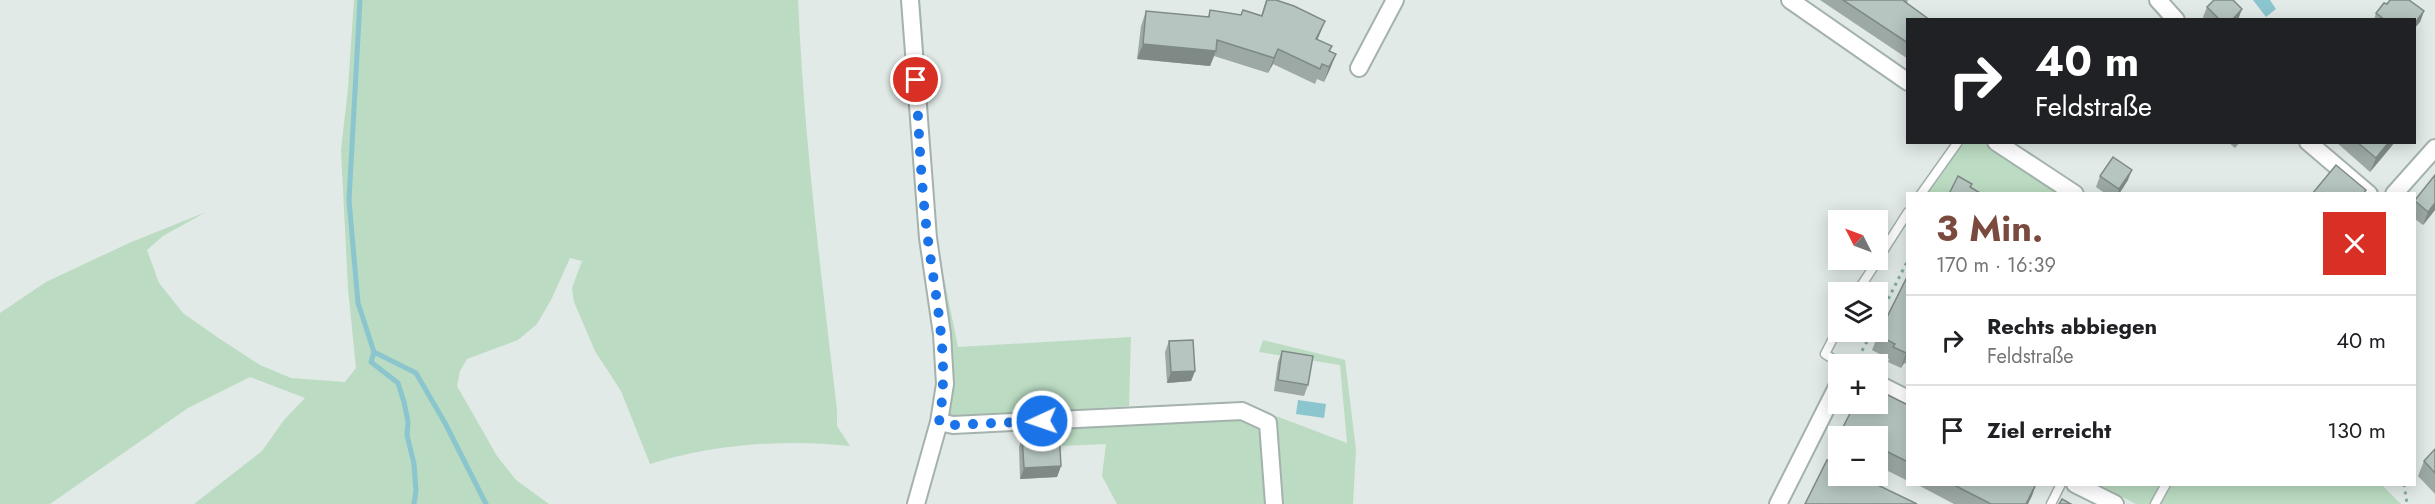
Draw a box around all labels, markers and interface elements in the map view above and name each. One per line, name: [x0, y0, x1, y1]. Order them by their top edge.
text: 40 m: [2035, 31, 2139, 92]
icon: right: [1936, 42, 2014, 120]
pin: [890, 54, 941, 105]
icon: arrive: [899, 63, 932, 96]
text: Feldstraße: [2035, 87, 2152, 126]
text: 3 Min.: [1936, 202, 2043, 254]
north arrow: [1828, 210, 1888, 270]
map controls: [1828, 210, 1888, 486]
button: close: [2323, 212, 2386, 275]
text: 170 m · 16:39: [1936, 251, 2056, 280]
button: layers: [1828, 282, 1888, 342]
text: Rechts abbiegen: [1987, 310, 2157, 342]
icon: right: [1936, 324, 1969, 357]
text: 40 m: [2336, 324, 2386, 356]
text: Feldstraße: [1987, 342, 2074, 371]
button: +: [1828, 354, 1888, 414]
position arrow: [1010, 389, 1074, 453]
icon: arrive: [1936, 414, 1969, 447]
text: Ziel erreicht: [1987, 414, 2111, 446]
text: 130 m: [2327, 414, 2386, 446]
button: −: [1828, 426, 1888, 486]

